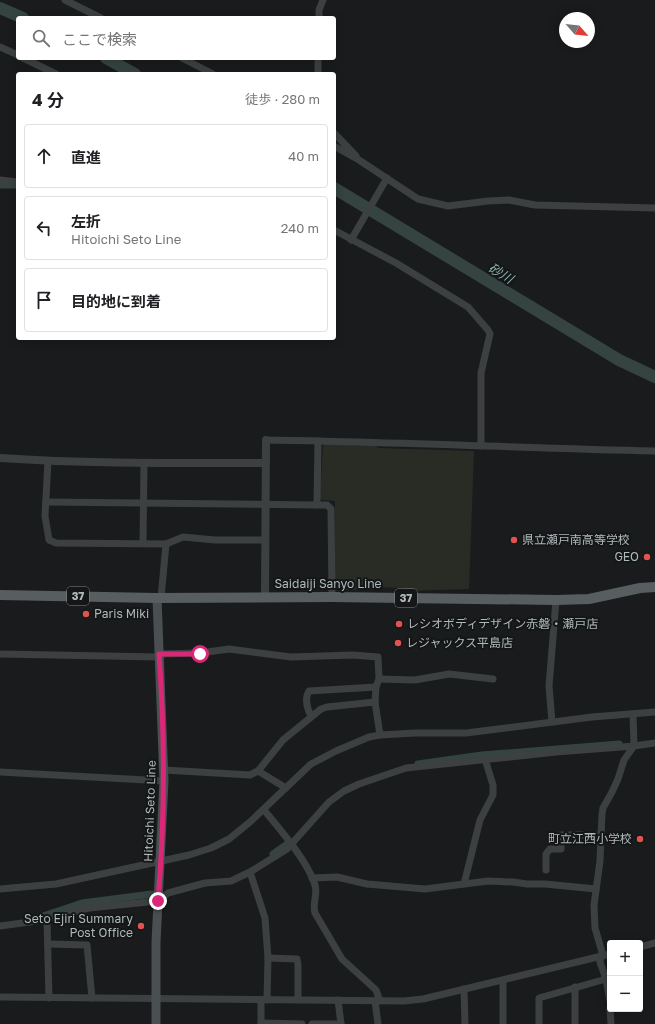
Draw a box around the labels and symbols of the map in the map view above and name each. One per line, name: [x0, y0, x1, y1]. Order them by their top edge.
north arrow: [559, 12, 595, 48]
water label: 砂川: [486, 259, 518, 288]
place label: 県立瀬戸南高等学校: [522, 532, 630, 547]
marker: 県立瀬戸南高等学校: [509, 535, 519, 545]
place label: GEO: [614, 549, 639, 564]
marker: GEO: [642, 552, 652, 562]
street label: Saidaiji Sanyo Line: [274, 576, 382, 591]
road number: 37: [67, 587, 89, 605]
road number: 37: [395, 589, 417, 607]
place label: Paris Miki: [94, 606, 149, 621]
marker: Paris Miki: [81, 609, 91, 619]
place label: レシオボディデザイン赤磐・瀬戸店: [407, 616, 598, 631]
marker: レシオボディデザイン赤磐・瀬戸店: [394, 619, 404, 629]
place label: レジャックス平島店: [406, 635, 513, 650]
marker: レジャックス平島店: [393, 638, 403, 648]
route start: [191, 645, 209, 663]
street label: Hitoichi Seto Line: [140, 760, 159, 862]
place label: 町立江西小学校: [548, 831, 632, 846]
marker: 町立江西小学校: [635, 834, 645, 844]
route end: [149, 892, 167, 910]
place label: Seto Ejiri Summary Post Office: [24, 911, 133, 940]
marker: Seto Ejiri Summary Post Office: [136, 921, 146, 931]

